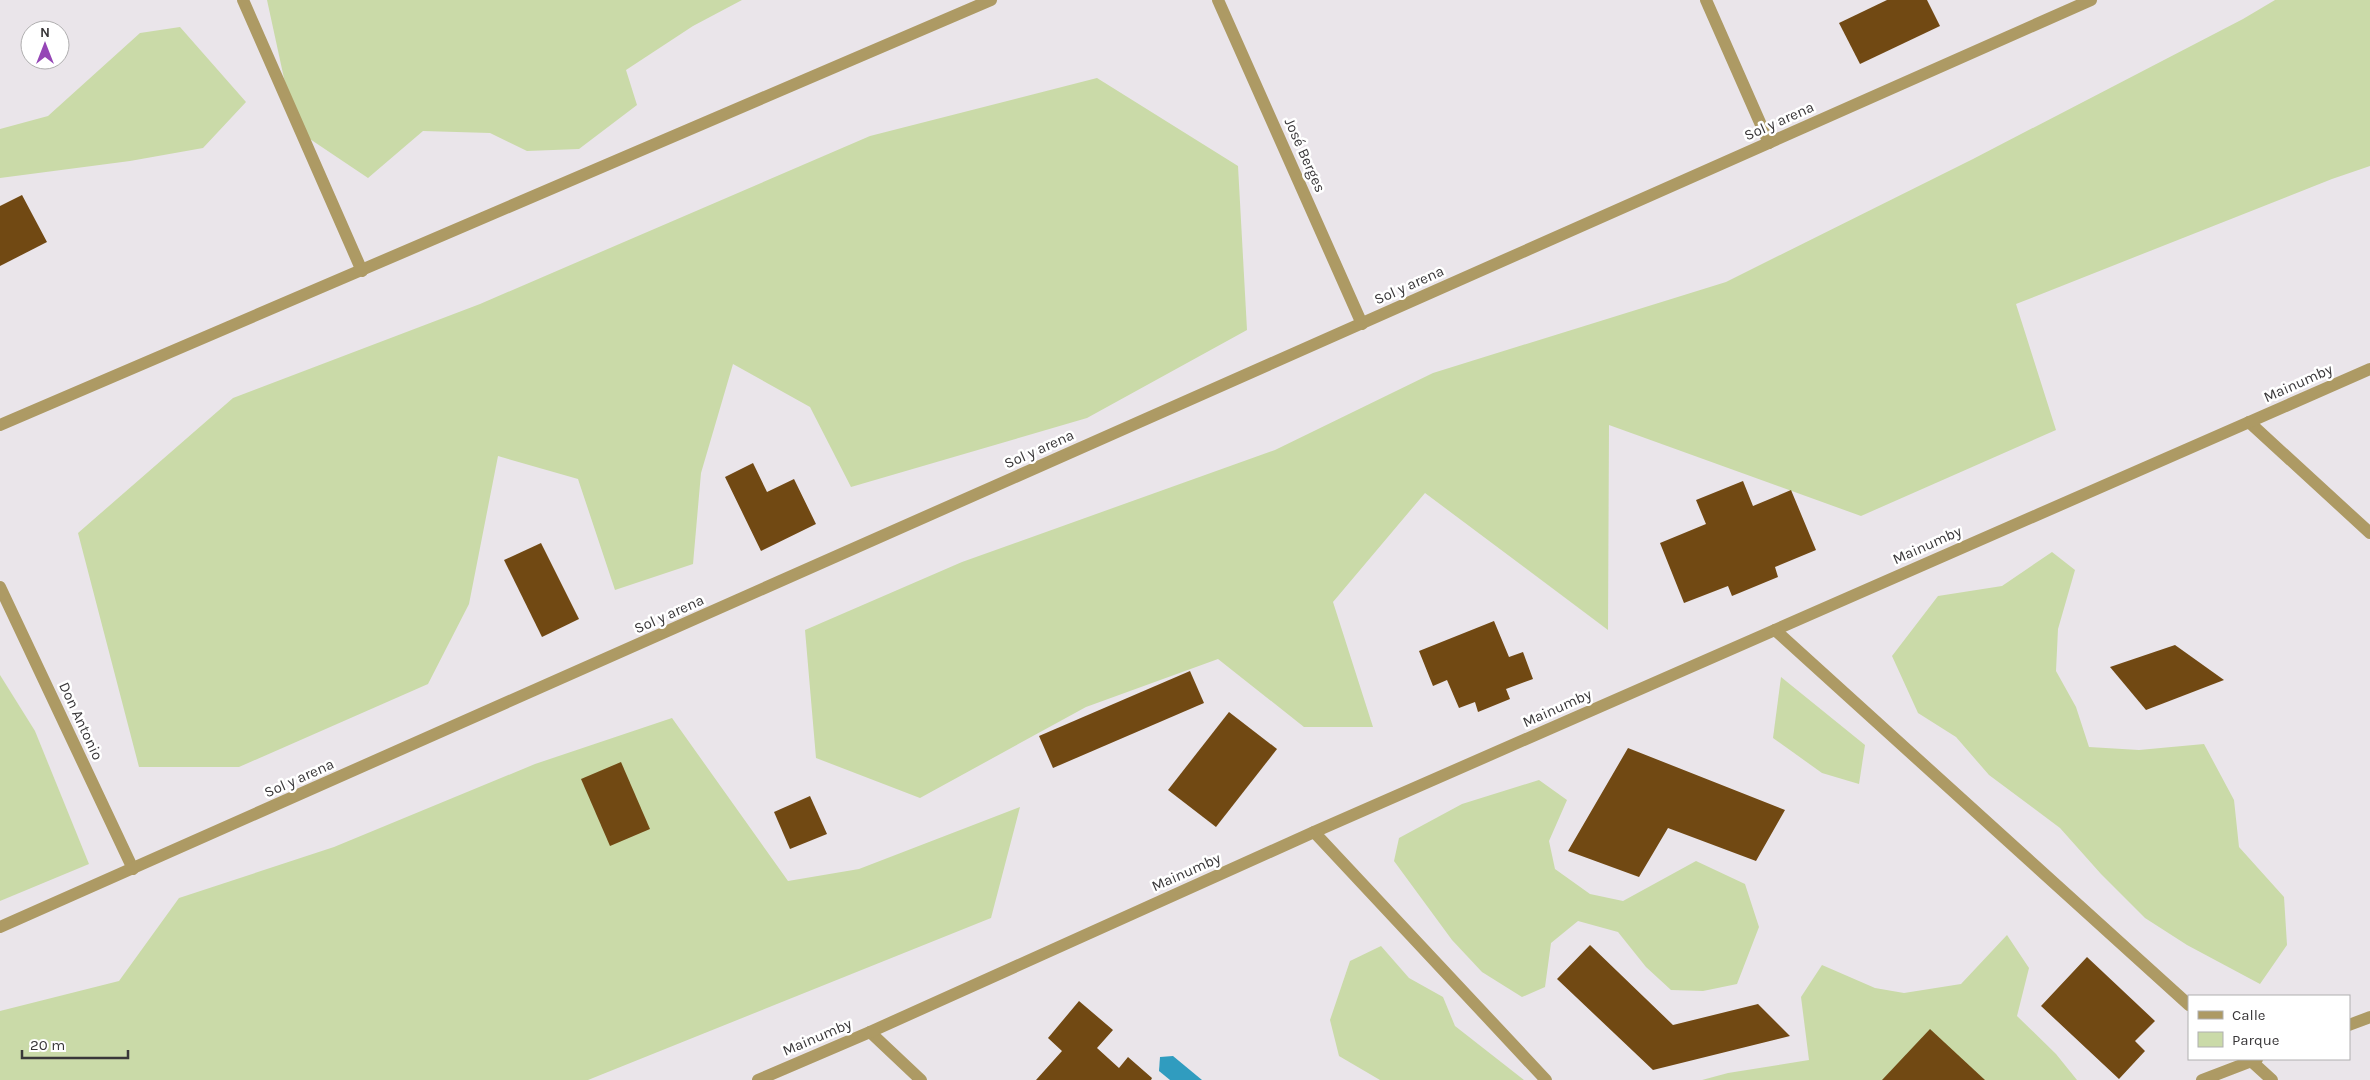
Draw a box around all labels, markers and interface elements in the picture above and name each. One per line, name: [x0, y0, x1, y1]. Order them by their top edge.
north arrow: [20, 20, 70, 70]
text: N: [40, 24, 50, 41]
street label: Sol y arena: [1741, 98, 1817, 144]
street label: José Berges: [1281, 115, 1329, 195]
street label: Sol y arena: [1371, 262, 1447, 308]
street label: Mainumby: [2261, 360, 2335, 406]
street label: Sol y arena: [1001, 426, 1077, 472]
street label: Mainumby: [1890, 522, 1964, 568]
street label: Sol y arena: [631, 591, 707, 637]
street label: Don Antonio: [55, 679, 107, 763]
street label: Mainumby: [1520, 685, 1594, 731]
street label: Sol y arena: [261, 755, 337, 801]
street label: Mainumby: [1149, 849, 1223, 895]
legend: [2188, 995, 2350, 1060]
text: Calle: [2232, 1006, 2266, 1024]
street label: Mainumby: [780, 1014, 854, 1060]
scale bar: [22, 1028, 129, 1060]
text: Parque: [2232, 1031, 2280, 1049]
text: 20 m: [30, 1036, 65, 1054]

